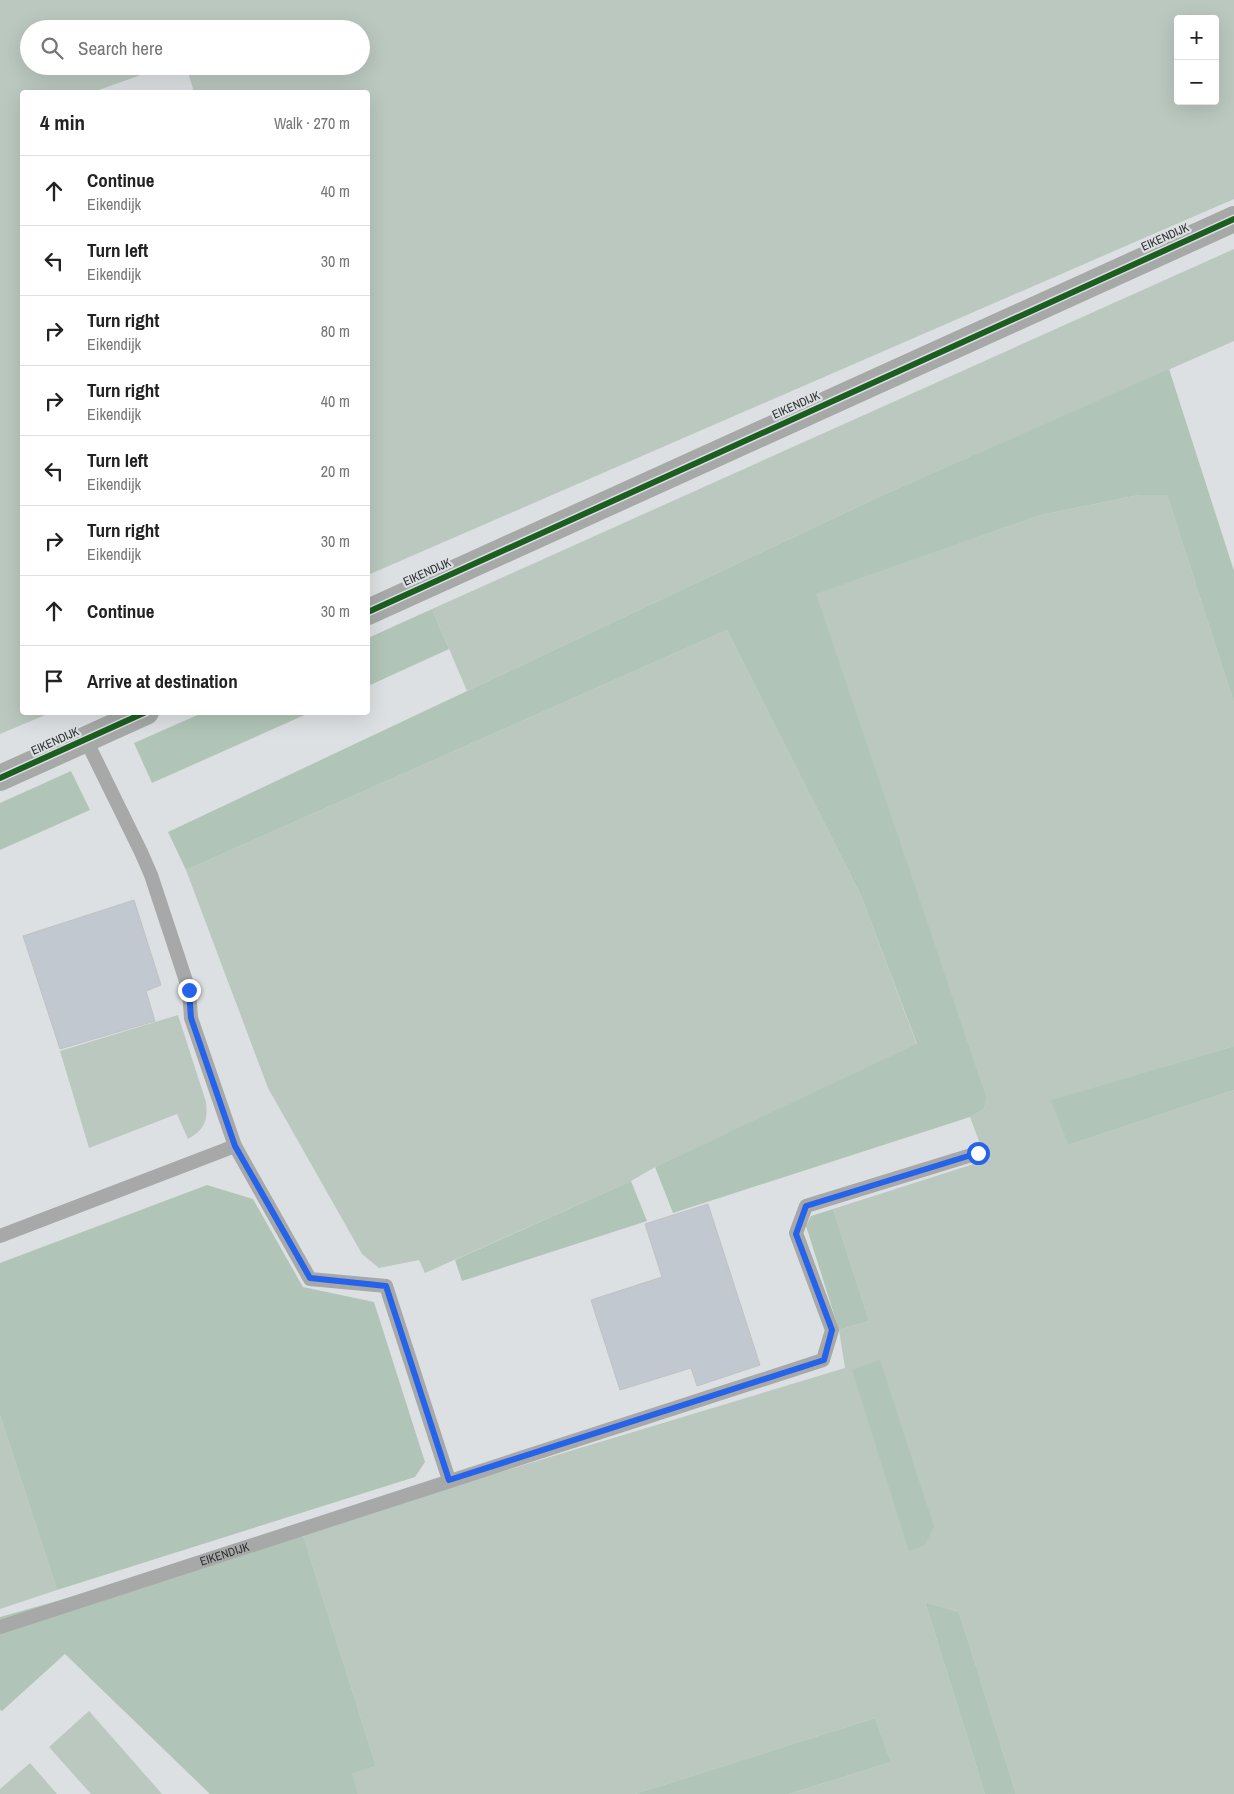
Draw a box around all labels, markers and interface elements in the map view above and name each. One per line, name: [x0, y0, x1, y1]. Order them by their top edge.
map controls: [1174, 15, 1219, 105]
button: +: [1174, 15, 1219, 60]
search box: [20, 20, 370, 75]
icon: search: [38, 34, 66, 62]
text: Search here: [78, 35, 163, 61]
button: −: [1174, 60, 1219, 105]
text: 4 min: [40, 108, 85, 137]
text: Walk · 270 m: [274, 112, 350, 134]
text: Continue: [87, 167, 155, 193]
icon: ahead: [40, 177, 68, 205]
text: 40 m: [321, 180, 350, 202]
text: Eikendijk: [87, 193, 141, 215]
street label: EIKENDIJK: [1139, 219, 1192, 255]
text: Turn left: [87, 237, 148, 263]
icon: left: [40, 247, 68, 275]
text: 30 m: [321, 250, 350, 272]
text: Eikendijk: [87, 263, 141, 285]
text: Turn right: [87, 307, 159, 333]
icon: right: [40, 317, 68, 345]
text: 80 m: [321, 320, 350, 342]
text: Eikendijk: [87, 333, 141, 355]
text: Turn right: [87, 377, 159, 403]
icon: right: [40, 387, 68, 415]
street label: EIKENDIJK: [770, 387, 823, 423]
text: 40 m: [321, 390, 350, 412]
text: Eikendijk: [87, 403, 141, 425]
text: Turn left: [87, 447, 148, 473]
icon: left: [40, 457, 68, 485]
text: 20 m: [321, 460, 350, 482]
text: Eikendijk: [87, 473, 141, 495]
text: Turn right: [87, 517, 159, 543]
icon: right: [40, 527, 68, 555]
text: 30 m: [321, 530, 350, 552]
text: Eikendijk: [87, 543, 141, 565]
street label: EIKENDIJK: [401, 554, 454, 590]
icon: ahead: [40, 597, 68, 625]
text: Continue: [87, 598, 155, 624]
text: 30 m: [321, 600, 350, 622]
icon: arrive: [40, 667, 68, 695]
text: Arrive at destination: [87, 668, 238, 694]
street label: EIKENDIJK: [29, 723, 82, 759]
route end: [178, 979, 201, 1002]
route start: [967, 1142, 990, 1165]
street label: EIKENDIJK: [198, 1539, 252, 1570]

